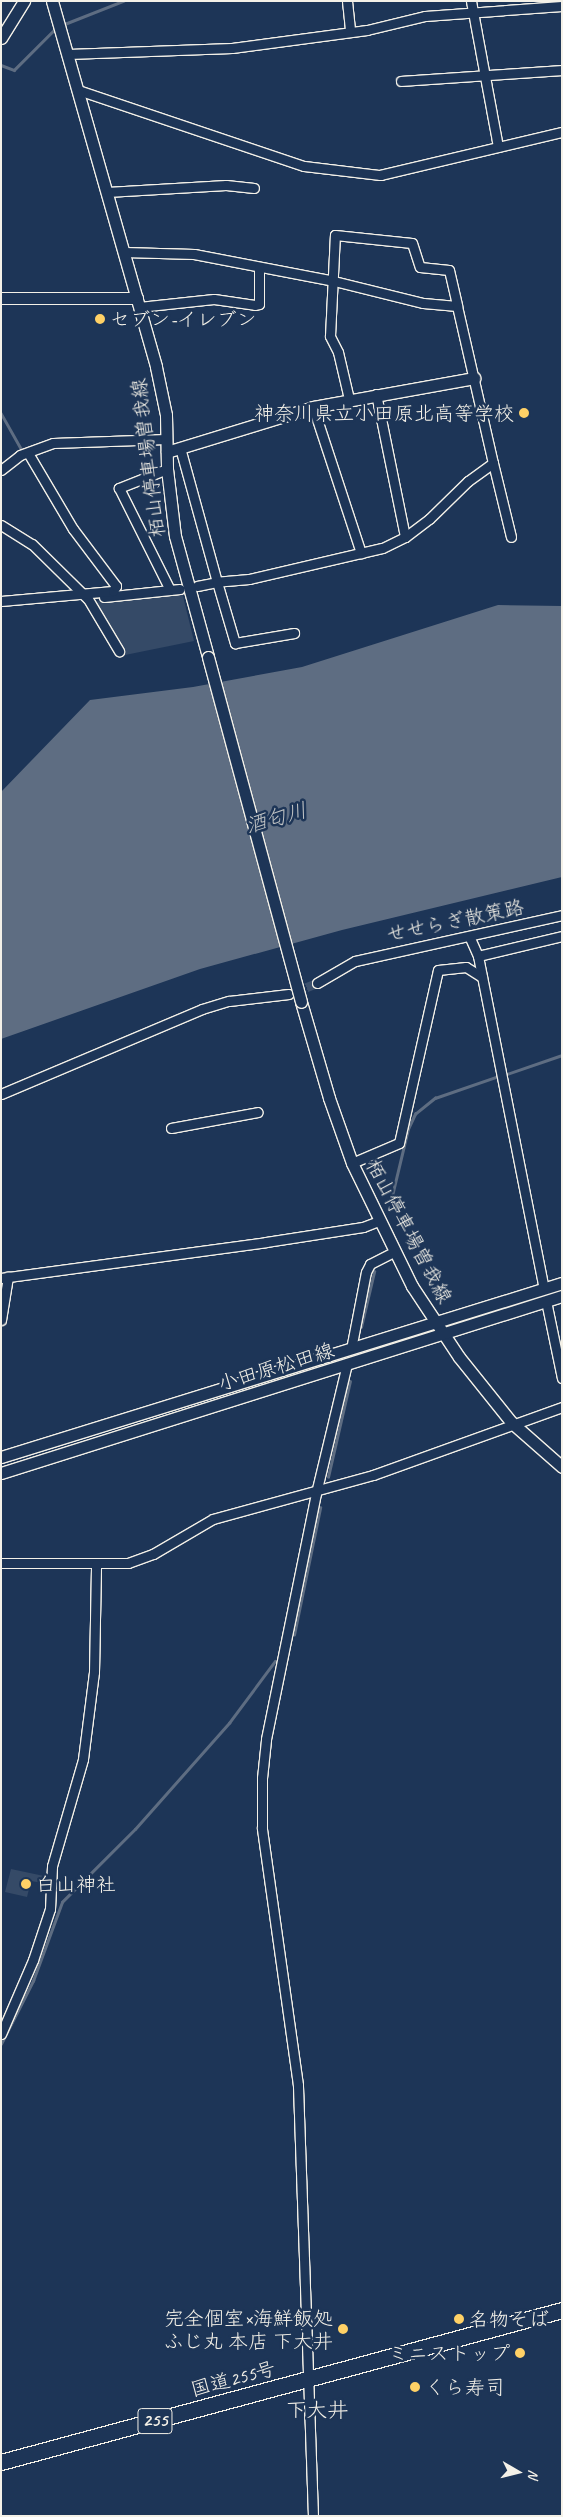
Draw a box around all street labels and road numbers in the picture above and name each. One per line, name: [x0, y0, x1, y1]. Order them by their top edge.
street label: 栢山停車場曽我線: [126, 377, 170, 539]
street label: せせらぎ散策路: [384, 895, 526, 947]
street label: 栢山停車場曽我線: [361, 1155, 457, 1307]
street label: 小田原松田線: [215, 1338, 337, 1396]
street label: 国道255号: [188, 2356, 278, 2402]
road number: 255: [136, 2404, 174, 2438]

